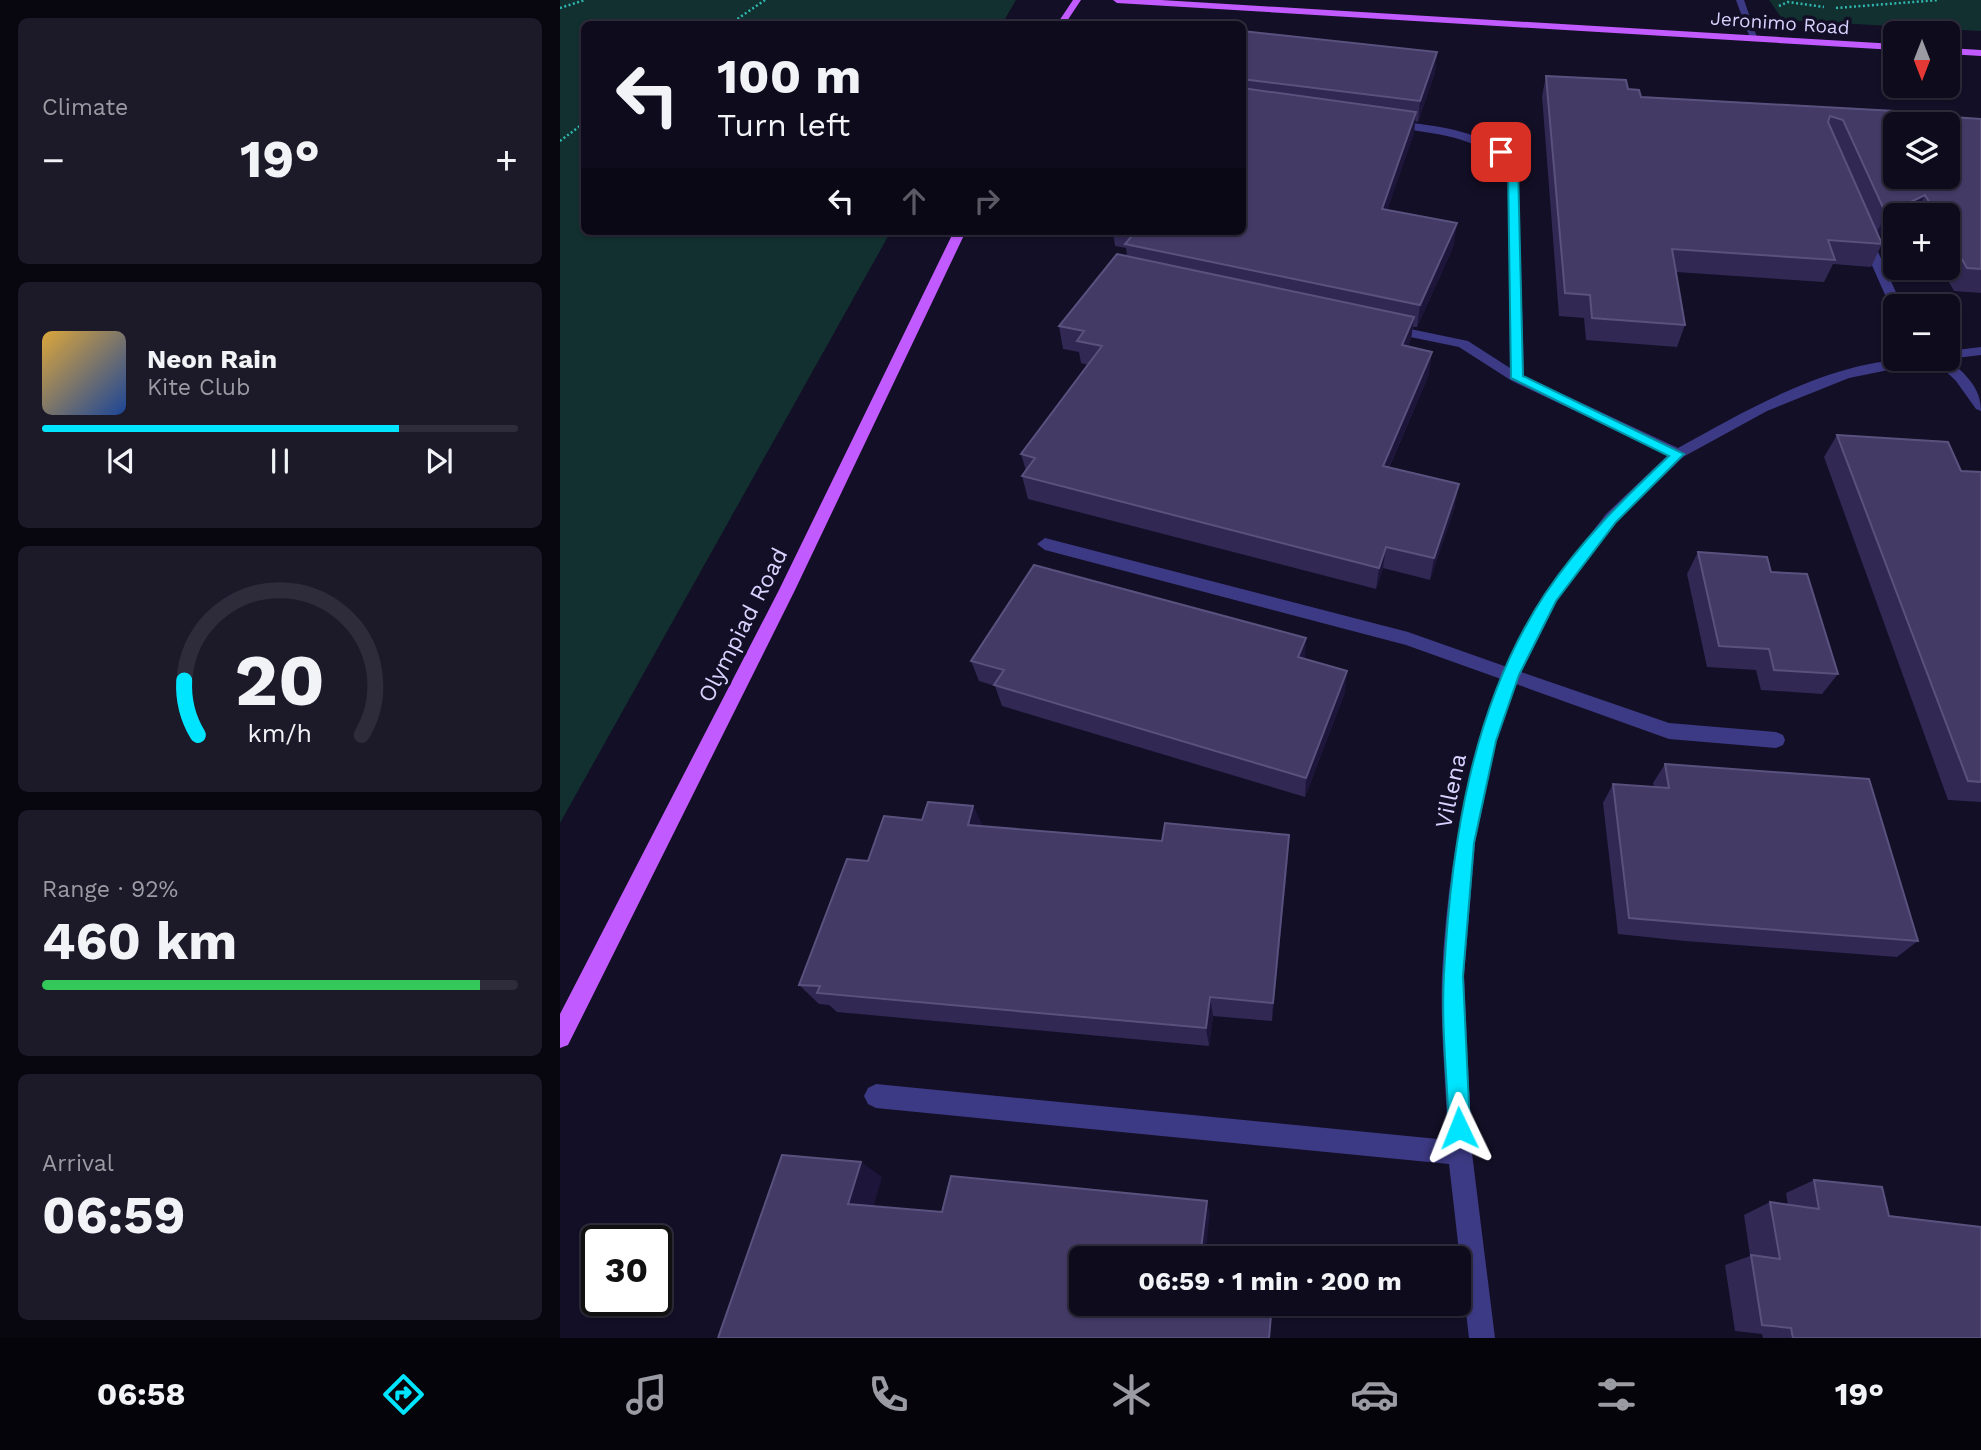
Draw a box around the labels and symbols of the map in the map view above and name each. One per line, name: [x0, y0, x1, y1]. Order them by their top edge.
street label: Jeronimo Road: [1710, 7, 1850, 39]
north arrow: [1883, 21, 1960, 98]
pin: [1471, 122, 1531, 182]
street label: Olympiad Road: [693, 543, 793, 707]
street label: Villena: [1430, 751, 1472, 831]
position arrow: [1422, 1091, 1496, 1165]
speed limit sign: 30: [581, 1225, 672, 1316]

